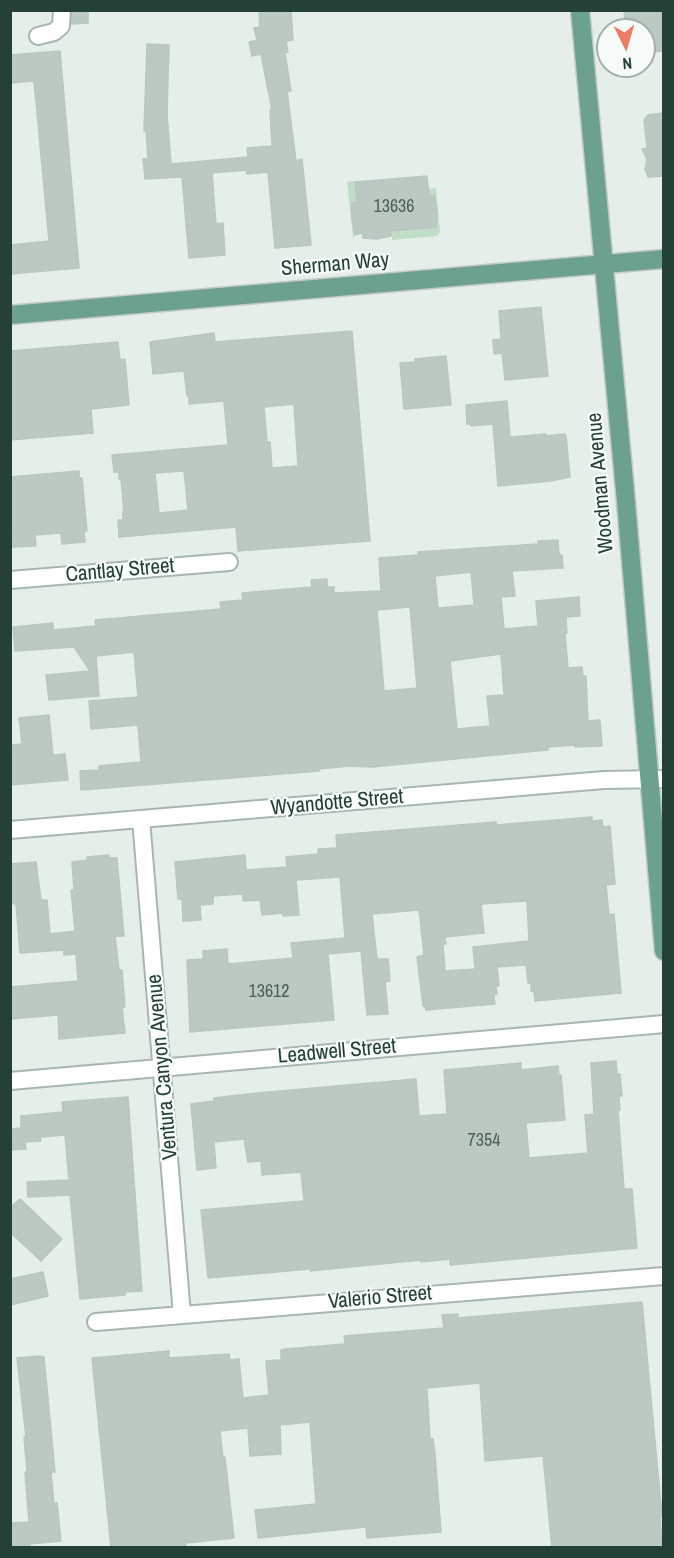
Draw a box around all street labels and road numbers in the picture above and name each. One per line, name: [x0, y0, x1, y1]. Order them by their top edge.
street label: Sherman Way: [280, 248, 390, 282]
street label: Woodman Avenue: [582, 412, 620, 554]
street label: Cantlay Street: [65, 554, 175, 588]
street label: Wyandotte Street: [270, 785, 404, 821]
street label: Ventura Canyon Avenue: [142, 973, 184, 1161]
street label: Leadwell Street: [277, 1034, 397, 1070]
street label: Valerio Street: [327, 1281, 433, 1315]

